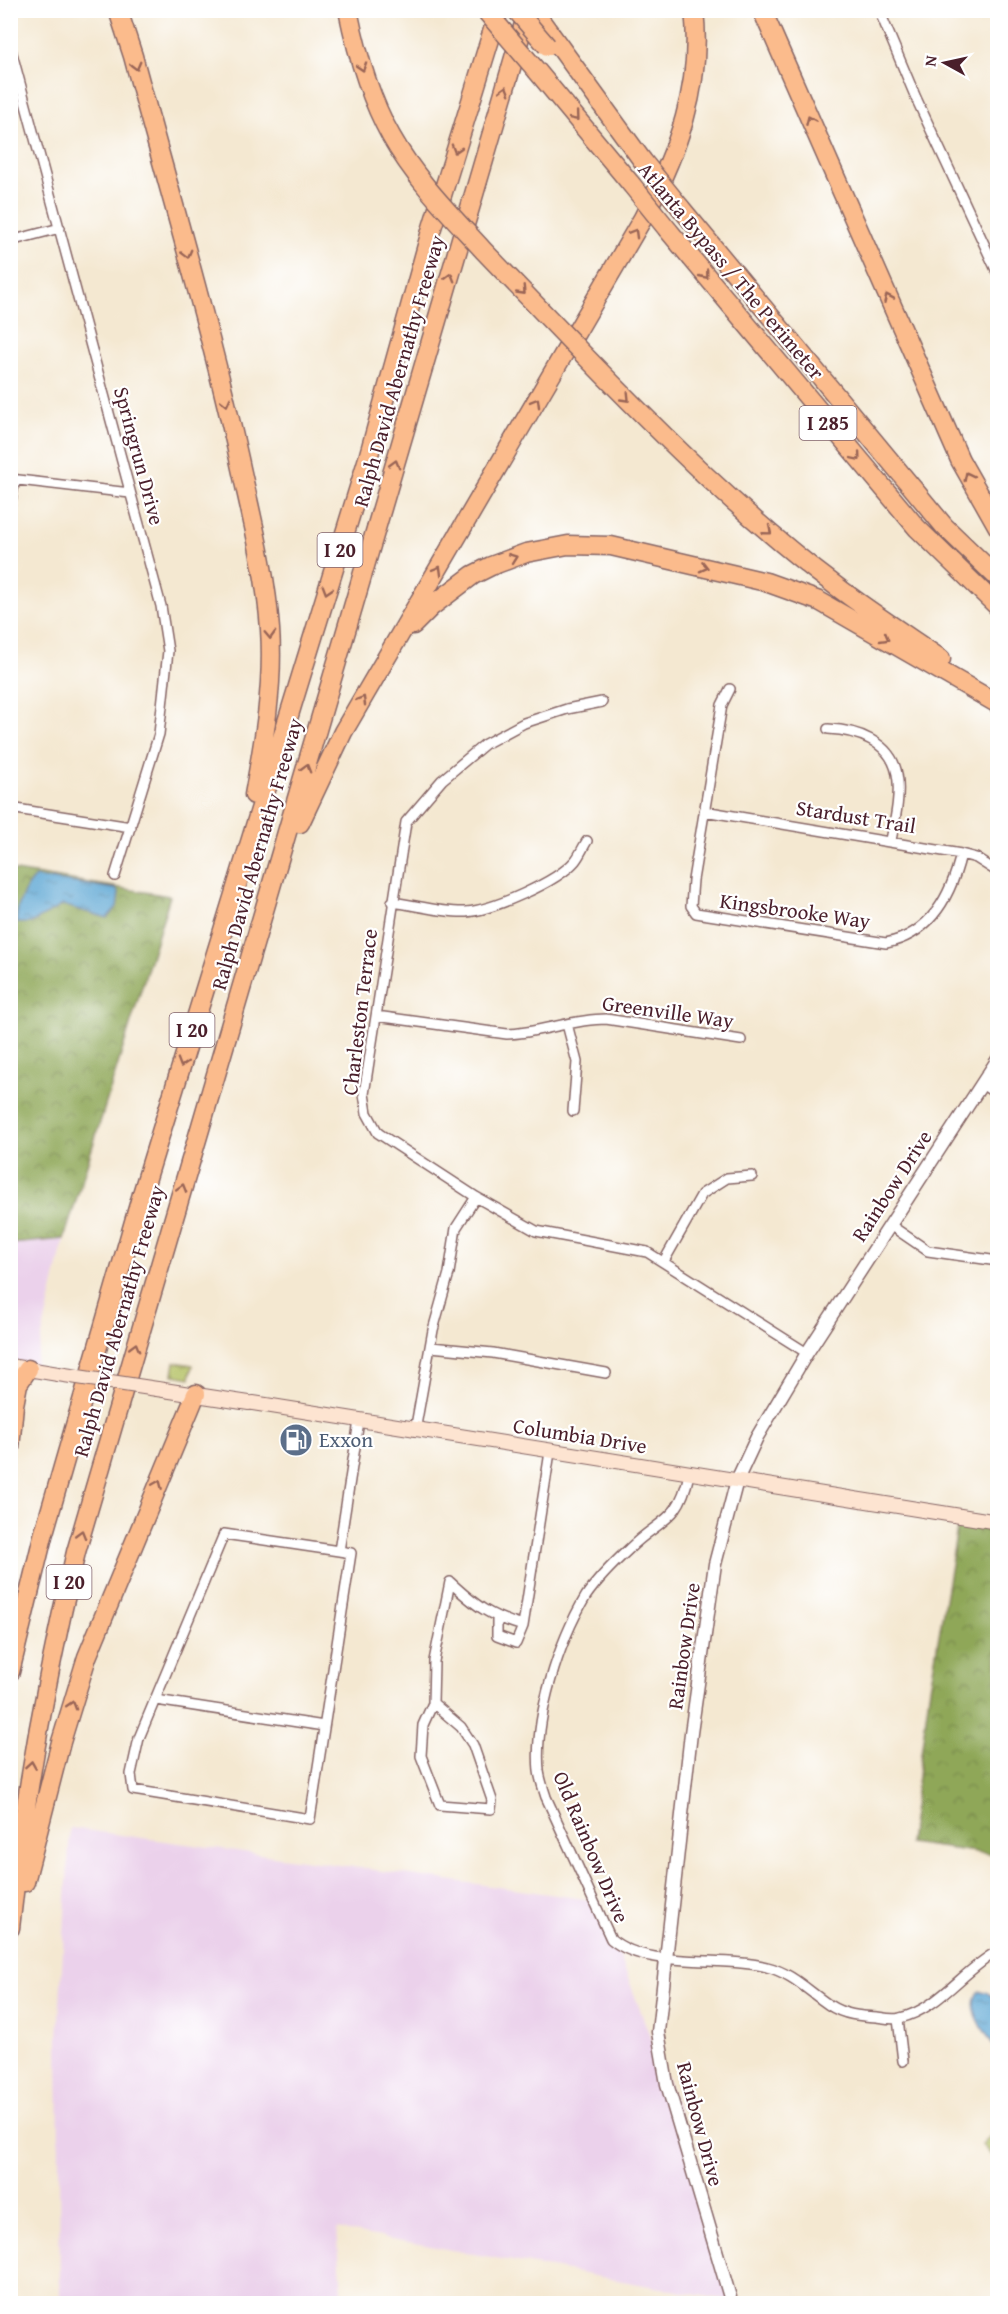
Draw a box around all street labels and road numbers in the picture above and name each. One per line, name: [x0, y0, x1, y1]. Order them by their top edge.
street label: Atlanta Bypass / The Perimeter: [631, 155, 832, 387]
street label: Ralph David Abernathy Freeway: [345, 231, 452, 510]
street label: Springrun Drive: [106, 383, 173, 529]
road number: I 285: [800, 406, 856, 440]
road number: I 20: [318, 533, 362, 567]
street label: Ralph David Abernathy Freeway: [203, 714, 310, 993]
street label: Stardust Trail: [794, 792, 918, 841]
street label: Kingsbrooke Way: [718, 885, 873, 936]
street label: Charleston Terrace: [334, 927, 385, 1097]
street label: Greenville Way: [600, 987, 736, 1036]
road number: I 20: [170, 1013, 214, 1047]
street label: Rainbow Drive: [844, 1124, 939, 1248]
street label: Ralph David Abernathy Freeway: [65, 1181, 172, 1460]
street label: Columbia Drive: [511, 1410, 649, 1461]
road number: I 20: [46, 1565, 92, 1599]
street label: Rainbow Drive: [659, 1580, 708, 1711]
street label: Old Rainbow Drive: [546, 1766, 637, 1928]
street label: Rainbow Drive: [669, 2058, 732, 2190]

